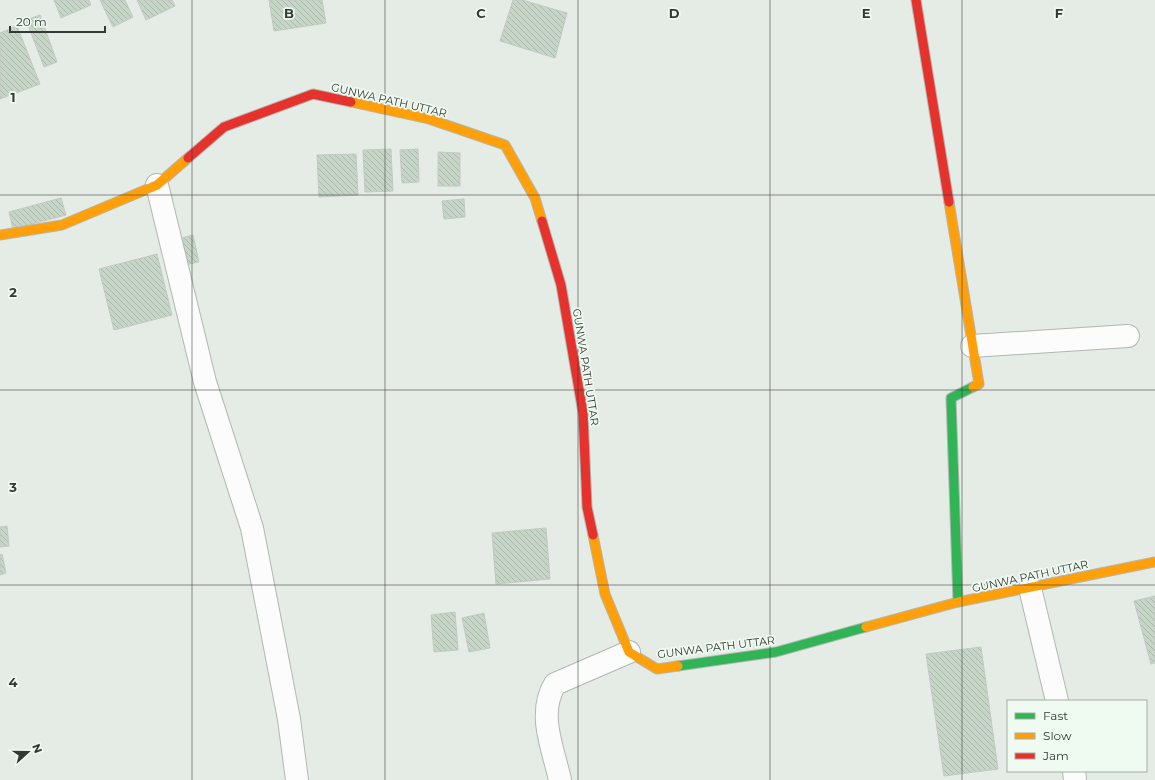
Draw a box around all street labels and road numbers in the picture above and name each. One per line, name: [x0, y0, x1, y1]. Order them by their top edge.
street label: GUNWA PATH UTTAR: [330, 80, 448, 120]
street label: GUNWA PATH UTTAR: [570, 307, 602, 427]
street label: GUNWA PATH UTTAR: [971, 557, 1089, 595]
street label: GUNWA PATH UTTAR: [656, 633, 776, 661]

